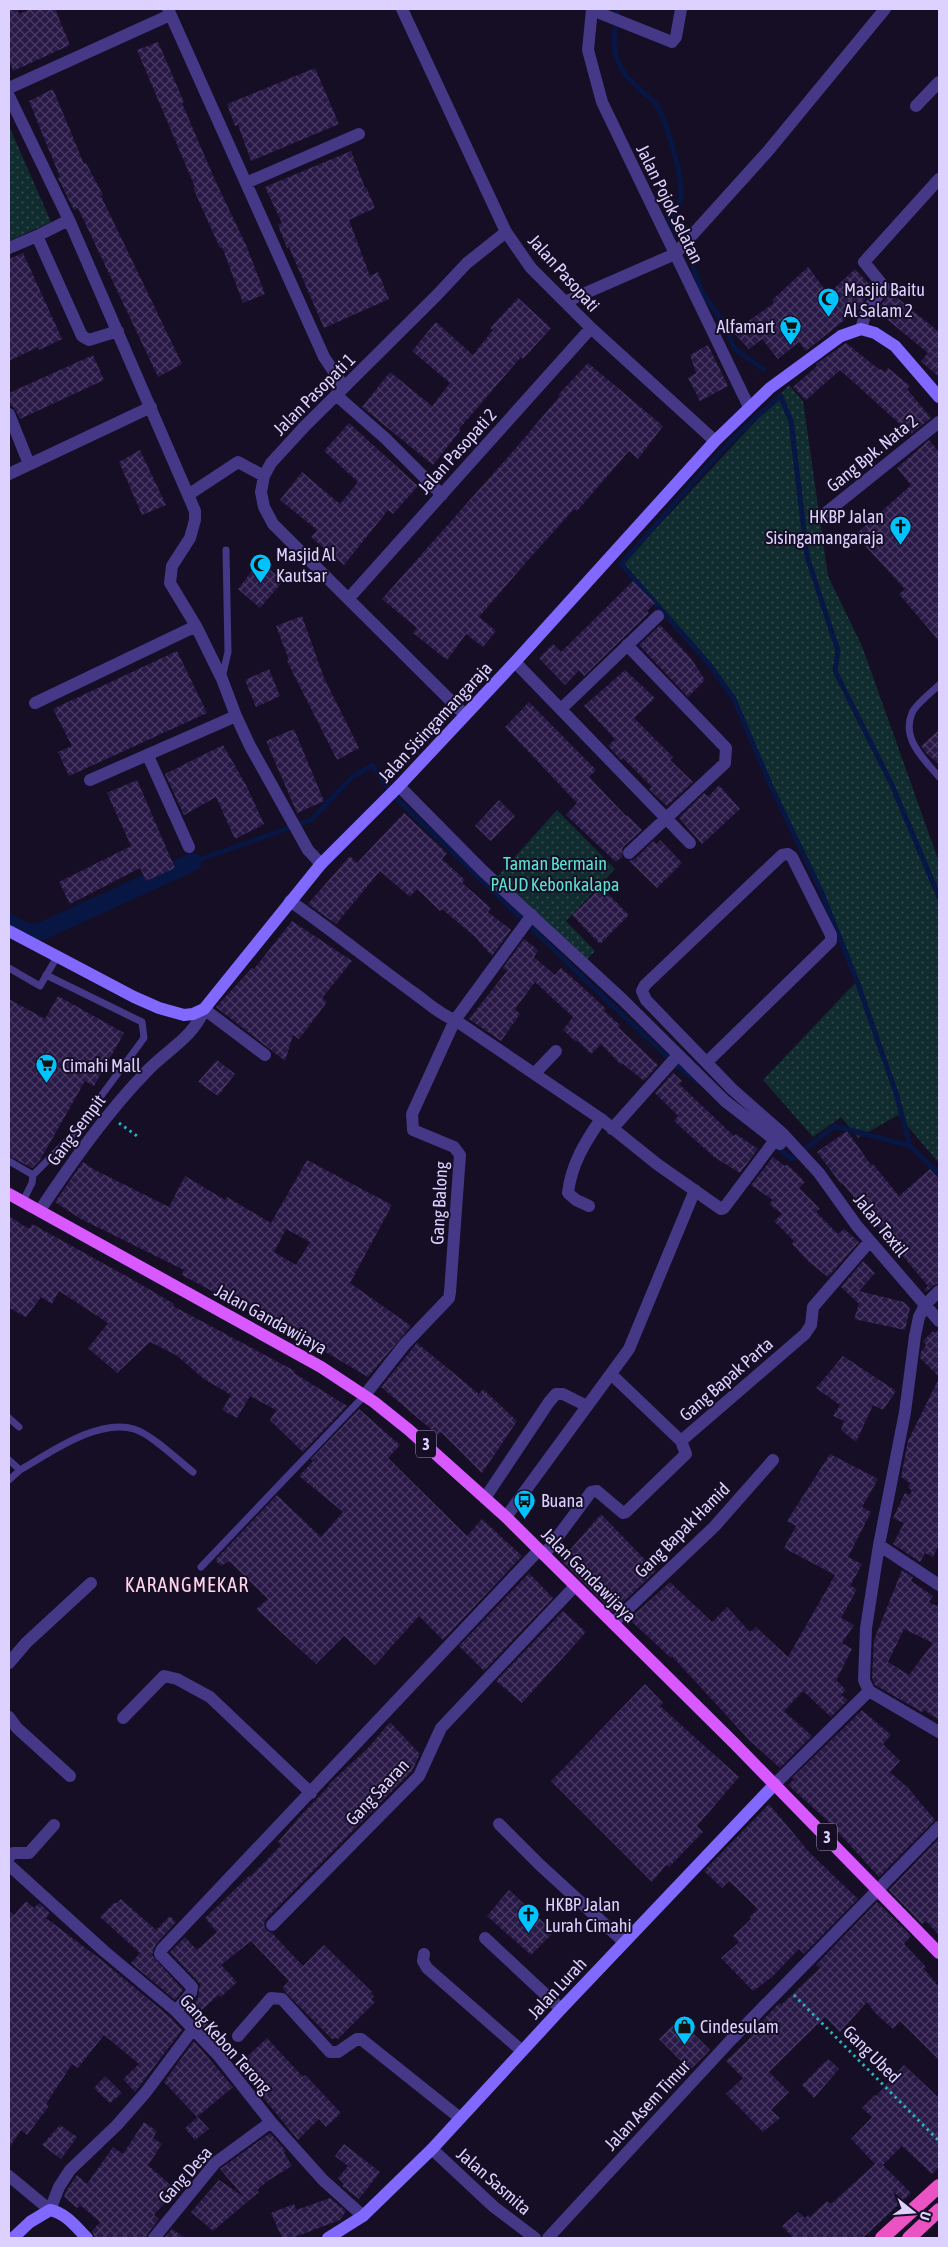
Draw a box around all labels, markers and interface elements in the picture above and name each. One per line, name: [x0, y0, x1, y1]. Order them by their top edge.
street label: Jalan Pojok Selatan: [632, 141, 708, 267]
street label: Jalan Pasopati: [524, 230, 604, 316]
place label: Masjid Baitu Al Salam 2: [844, 279, 925, 321]
mosque icon: Masjid Baitu Al Salam 2: [816, 287, 840, 318]
supermarket icon: Alfamart: [779, 314, 803, 345]
place label: Alfamart: [716, 316, 775, 337]
street label: Jalan Pasopati 1: [269, 349, 359, 439]
street label: Jalan Pasopati 2: [413, 404, 501, 498]
street label: Gang Bpk. Nata 2: [822, 410, 922, 496]
place label: HKBP Jalan Sisingamangaraja: [766, 506, 884, 548]
church icon: HKBP Jalan Sisingamangaraja: [888, 514, 912, 545]
place label: Masjid Al Kautsar: [276, 544, 336, 586]
mosque icon: Masjid Al Kautsar: [248, 552, 272, 583]
street label: Jalan Sisingamangaraja: [374, 658, 496, 786]
park label: Taman Bermain PAUD Kebonkalapa: [491, 853, 619, 895]
supermarket icon: Cimahi Mall: [34, 1053, 58, 1084]
place label: Cimahi Mall: [62, 1055, 141, 1076]
street label: Gang Sempit: [43, 1090, 109, 1170]
street label: Gang Balong: [426, 1161, 452, 1245]
street label: Jalan Textil: [849, 1189, 913, 1261]
street label: Jalan Gandawijaya: [211, 1280, 331, 1358]
street label: Gang Bapak Parta: [675, 1333, 777, 1425]
road number: 3: [416, 1430, 436, 1458]
street label: Gang Bapak Hamid: [630, 1478, 734, 1582]
bus stop icon: Buana: [513, 1488, 537, 1519]
place label: Buana: [541, 1490, 584, 1511]
street label: Jalan Gandawijaya: [537, 1523, 641, 1627]
district label: KARANGMEKAR: [125, 1573, 249, 1596]
street label: Gang Saaran: [341, 1754, 413, 1830]
road number: 3: [817, 1824, 837, 1850]
place label: HKBP Jalan Lurah Cimahi: [545, 1894, 632, 1936]
church icon: HKBP Jalan Lurah Cimahi: [517, 1902, 541, 1933]
street label: Jalan Lurah: [523, 1953, 591, 2023]
street label: Gang Kebon Terong: [176, 1990, 276, 2098]
shop icon: Cindesulam: [672, 2014, 696, 2045]
place label: Cindesulam: [700, 2016, 779, 2037]
street label: Gang Ubed: [839, 2021, 905, 2087]
street label: Jalan Asem Timur: [600, 2055, 695, 2155]
street label: Gang Desa: [154, 2142, 216, 2208]
street label: Jalan Sasmita: [453, 2143, 535, 2219]
north arrow: [888, 2187, 938, 2237]
text: U: [917, 2210, 934, 2222]

